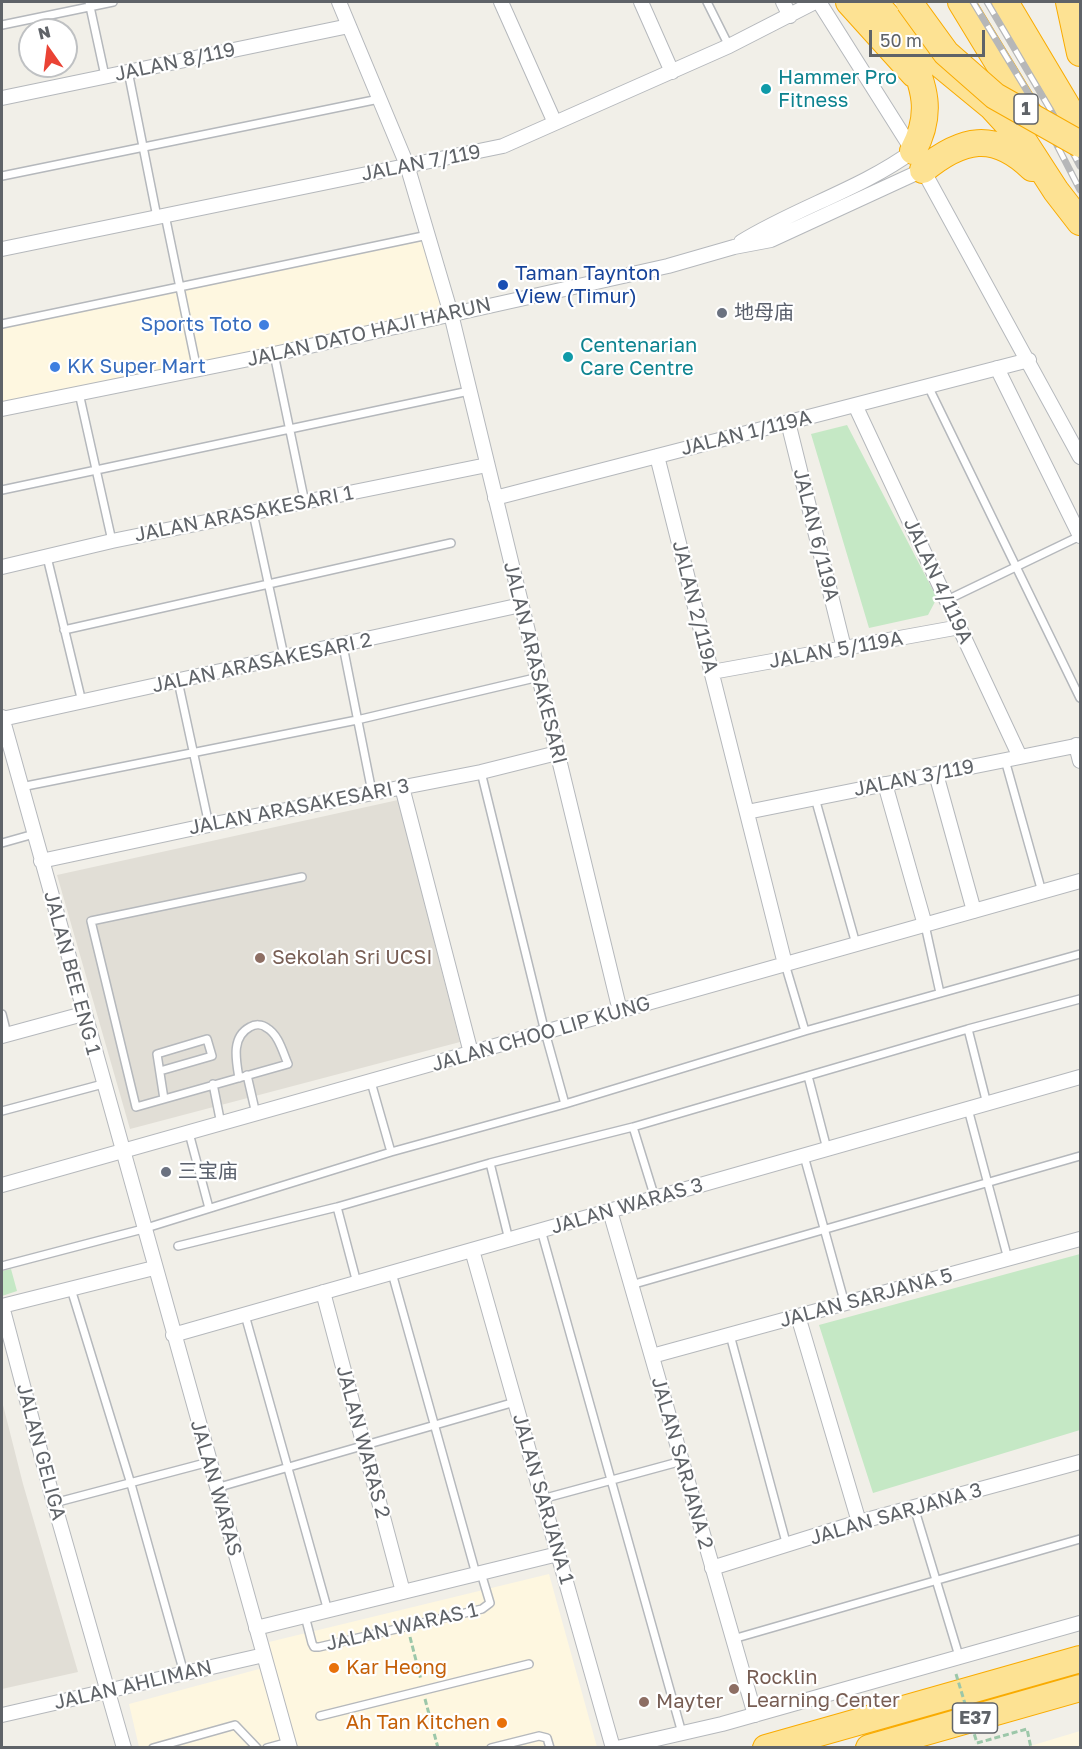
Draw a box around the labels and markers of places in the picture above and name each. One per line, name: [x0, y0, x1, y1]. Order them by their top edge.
place label: Hammer Pro Fitness: [778, 66, 897, 113]
marker: Hammer Pro Fitness: [759, 82, 773, 96]
place label: Taman Taynton View (Timur): [515, 262, 660, 309]
marker: Taman Taynton View (Timur): [496, 278, 510, 292]
place label: 地母庙: [734, 301, 794, 325]
marker: 地母庙: [715, 306, 729, 320]
place label: Sports Toto: [141, 313, 252, 337]
marker: Sports Toto: [257, 318, 271, 332]
place label: Centenarian Care Centre: [580, 334, 697, 381]
marker: Centenarian Care Centre: [561, 350, 575, 364]
place label: KK Super Mart: [67, 355, 206, 379]
marker: KK Super Mart: [48, 360, 62, 374]
place label: Sekolah Sri UCSI: [272, 946, 433, 970]
marker: Sekolah Sri UCSI: [253, 951, 267, 965]
place label: 三宝庙: [178, 1160, 238, 1184]
marker: 三宝庙: [159, 1165, 173, 1179]
place label: Kar Heong: [346, 1656, 447, 1680]
marker: Kar Heong: [327, 1661, 341, 1675]
place label: Rocklin Learning Center: [746, 1666, 900, 1713]
marker: Rocklin Learning Center: [727, 1682, 741, 1696]
place label: Mayter: [656, 1690, 723, 1714]
marker: Mayter: [637, 1695, 651, 1709]
place label: Ah Tan Kitchen: [346, 1711, 490, 1735]
marker: Ah Tan Kitchen: [495, 1716, 509, 1730]

